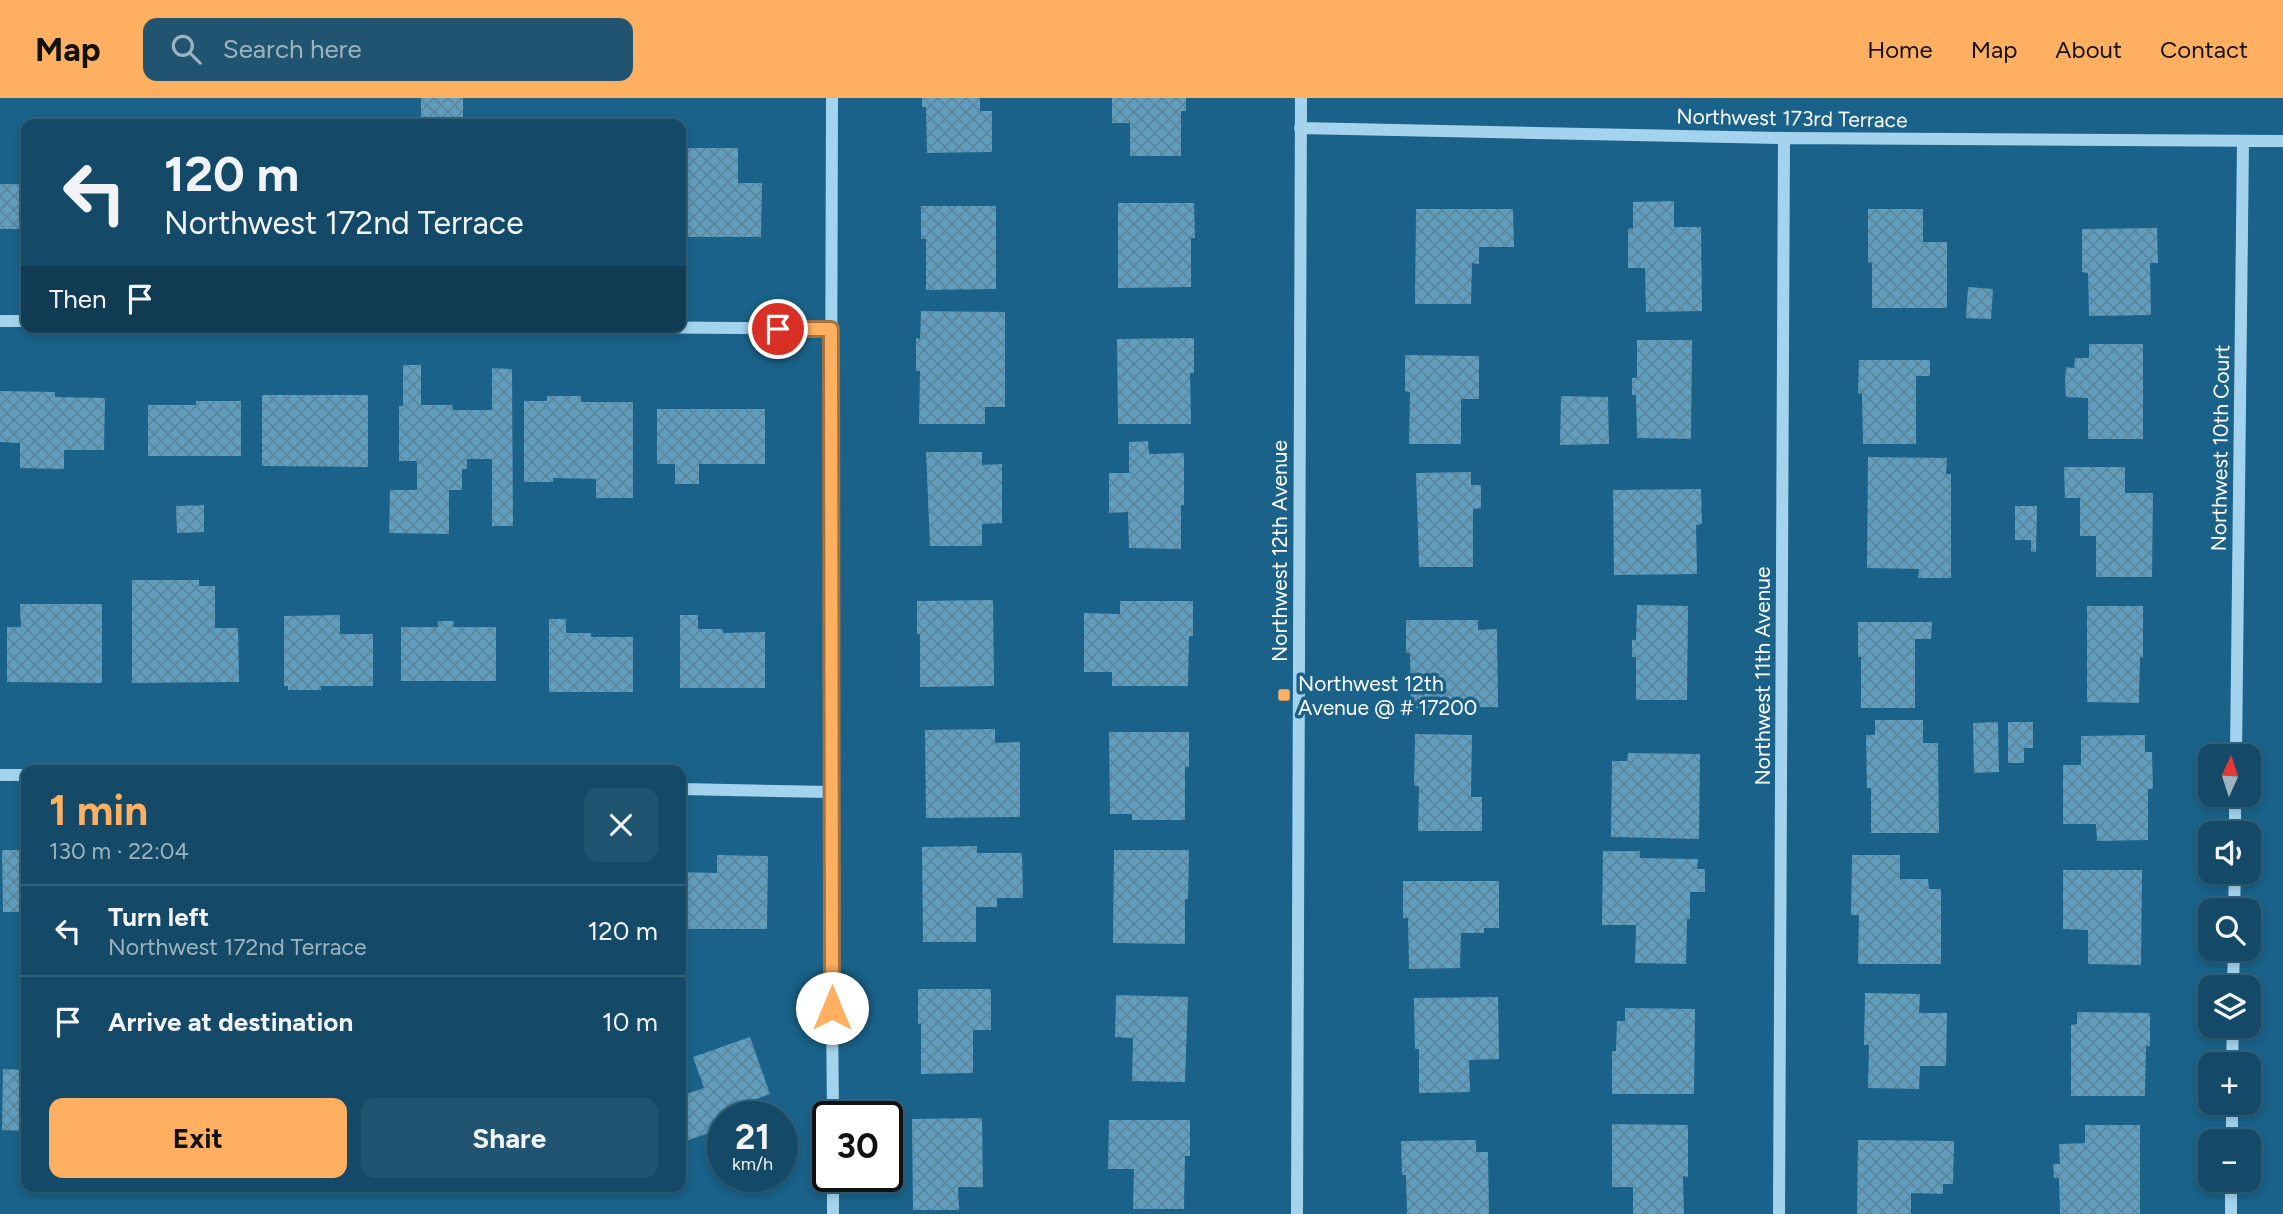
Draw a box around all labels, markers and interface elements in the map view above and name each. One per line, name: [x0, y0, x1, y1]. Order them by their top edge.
search box: [143, 18, 633, 81]
text: Map: [35, 30, 101, 69]
icon: search: [167, 30, 205, 68]
text: Search here: [223, 33, 362, 65]
text: Home: [1867, 35, 1933, 64]
text: Map: [1971, 35, 2017, 64]
text: About: [2055, 35, 2122, 64]
text: Contact: [2160, 35, 2248, 64]
street label: Northwest 173rd Terrace: [1676, 103, 1908, 133]
text: 120 m: [164, 144, 299, 203]
icon: left: [49, 147, 140, 238]
text: Northwest 172nd Terrace: [164, 204, 524, 242]
icon: arrive: [121, 280, 159, 318]
text: Then: [49, 283, 107, 315]
pin: [748, 299, 808, 359]
icon: arrive: [759, 310, 797, 348]
street label: Northwest 10th Court: [2206, 344, 2234, 552]
street label: Northwest 12th Avenue: [1267, 440, 1292, 662]
street label: Northwest 11th Avenue: [1750, 567, 1775, 785]
place label: Northwest 12th Avenue @ # 17200: [1298, 671, 1477, 720]
marker: Northwest 12th Avenue @ # 17200: [1276, 687, 1292, 703]
north arrow: [2198, 744, 2261, 807]
map controls: [2198, 744, 2261, 1192]
text: 1 min: [49, 785, 148, 836]
button: close: [584, 788, 658, 862]
button: sound: [2198, 821, 2261, 884]
text: 130 m · 22:04: [49, 837, 189, 865]
button: search: [2198, 898, 2261, 961]
text: Turn left: [108, 901, 209, 933]
icon: left: [49, 912, 87, 950]
text: 120 m: [588, 915, 658, 947]
text: Northwest 172nd Terrace: [108, 933, 367, 961]
position arrow: [795, 971, 869, 1045]
button: layers: [2198, 975, 2261, 1038]
icon: arrive: [49, 1003, 87, 1041]
text: Arrive at destination: [108, 1006, 353, 1038]
text: 10 m: [602, 1006, 658, 1038]
button: +: [2198, 1052, 2261, 1115]
button: Exit: [49, 1098, 347, 1178]
button: Share: [361, 1098, 658, 1178]
speed limit sign: 30: [812, 1101, 903, 1192]
text: 21: [735, 1116, 770, 1158]
button: −: [2198, 1129, 2261, 1192]
text: km/h: [732, 1153, 773, 1175]

